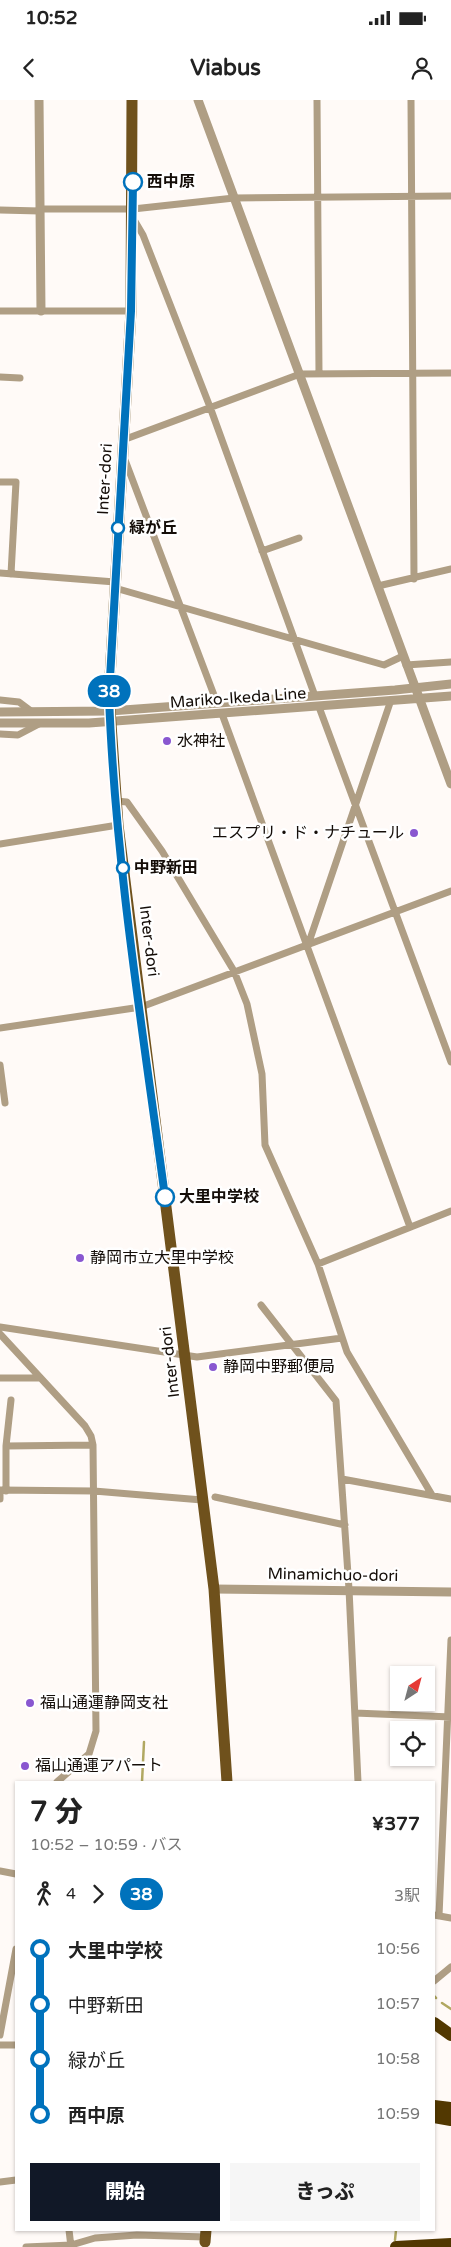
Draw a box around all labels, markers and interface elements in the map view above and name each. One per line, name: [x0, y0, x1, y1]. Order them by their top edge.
text: 10:52: [25, 7, 78, 29]
icon: back: [15, 54, 43, 82]
icon: person: [408, 54, 436, 82]
text: Viabus: [190, 55, 261, 81]
marker: 西中原: [123, 172, 143, 192]
place label: 西中原: [147, 172, 195, 192]
street label: Inter-dori: [93, 443, 117, 515]
place label: 緑が丘: [129, 518, 177, 538]
marker: 緑が丘: [111, 521, 125, 535]
line badge: 38: [86, 675, 132, 707]
text: 38: [98, 680, 120, 702]
street label: Mariko-Ikeda Line: [169, 683, 307, 713]
place label: 水神社: [177, 731, 225, 751]
marker: 水神社: [161, 735, 173, 747]
place label: エスプリ・ド・ナチュール: [212, 823, 404, 843]
marker: エスプリ・ド・ナチュール: [408, 827, 420, 839]
place label: 中野新田: [134, 858, 198, 878]
marker: 中野新田: [116, 861, 130, 875]
street label: Inter-dori: [135, 904, 163, 978]
marker: 大里中学校: [155, 1187, 175, 1207]
place label: 大里中学校: [179, 1187, 259, 1207]
place label: 静岡市立大里中学校: [90, 1248, 234, 1268]
marker: 静岡市立大里中学校: [74, 1252, 86, 1264]
street label: Inter-dori: [156, 1325, 184, 1399]
place label: 静岡中野郵便局: [223, 1357, 335, 1377]
marker: 静岡中野郵便局: [207, 1361, 219, 1373]
street label: Minamichuo-dori: [267, 1564, 399, 1586]
north arrow: [390, 1666, 435, 1711]
map controls: [390, 1666, 435, 1766]
place label: 福山通運静岡支社: [40, 1693, 168, 1713]
marker: 福山通運静岡支社: [24, 1697, 36, 1709]
button: locate: [390, 1721, 435, 1766]
place label: 福山通運アパート: [35, 1756, 163, 1776]
marker: 福山通運アパート: [19, 1760, 31, 1772]
text: 7 分: [30, 1795, 83, 1829]
text: ¥377: [372, 1813, 420, 1835]
text: 10:52 – 10:59 · バス: [30, 1835, 182, 1855]
icon: walk: [30, 1880, 58, 1908]
icon: forward: [84, 1880, 112, 1908]
text: 38: [130, 1883, 153, 1905]
text: 4: [66, 1884, 76, 1904]
text: 3駅: [394, 1886, 420, 1906]
text: 10:56: [376, 1939, 420, 1959]
text: 大里中学校: [68, 1940, 163, 1962]
text: 10:57: [376, 1994, 420, 2014]
text: 中野新田: [68, 1995, 144, 2017]
text: 10:58: [376, 2049, 420, 2069]
text: 緑が丘: [68, 2050, 125, 2072]
text: 10:59: [376, 2104, 420, 2124]
text: 西中原: [68, 2105, 125, 2127]
button: 開始: [30, 2163, 220, 2221]
button: きっぷ: [230, 2163, 420, 2221]

